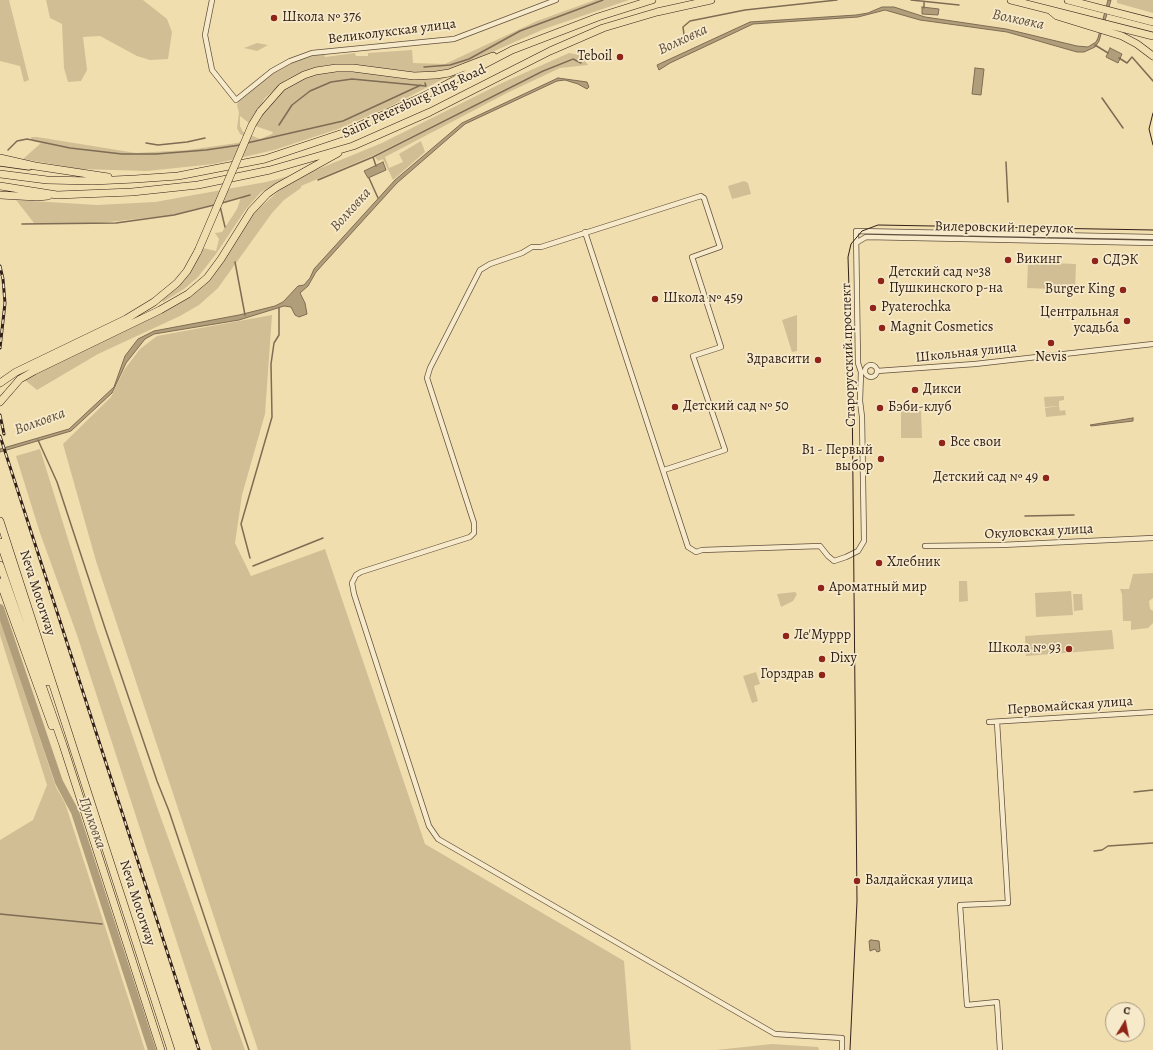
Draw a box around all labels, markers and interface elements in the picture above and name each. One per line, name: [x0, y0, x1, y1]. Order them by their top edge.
water label: Волковка: [990, 6, 1046, 34]
place label: Школа № 376: [282, 10, 361, 26]
marker: Школа № 376: [269, 13, 279, 23]
street label: Великолукская улица: [327, 16, 457, 48]
water label: Волковка: [655, 21, 711, 59]
place label: Teboil: [577, 49, 612, 65]
marker: Teboil: [615, 52, 625, 62]
street label: Saint Petersburg Ring Road: [339, 61, 489, 143]
water label: Волковка: [327, 184, 375, 236]
street label: Вилеровский переулок: [934, 218, 1074, 238]
place label: Викинг: [1016, 252, 1062, 268]
place label: СДЭК: [1103, 253, 1138, 269]
marker: Викинг: [1003, 255, 1013, 265]
marker: СДЭК: [1090, 256, 1100, 266]
place label: Детский сад №38 Пушкинского р-на: [889, 265, 1003, 298]
marker: Детский сад №38 Пушкинского р-на: [876, 276, 886, 286]
place label: Burger King: [1045, 282, 1115, 298]
street label: Старорусский проспект: [838, 283, 860, 427]
marker: Burger King: [1118, 285, 1128, 295]
place label: Школа № 459: [663, 291, 743, 307]
marker: Школа № 459: [650, 294, 660, 304]
place label: Pyaterochka: [881, 300, 951, 316]
marker: Pyaterochka: [868, 303, 878, 313]
place label: Центральная усадьба: [1040, 305, 1119, 338]
marker: Центральная усадьба: [1122, 316, 1132, 326]
place label: Magnit Cosmetics: [890, 320, 993, 336]
marker: Magnit Cosmetics: [877, 323, 887, 333]
marker: Nevis: [1046, 338, 1056, 348]
street label: Школьная улица: [915, 339, 1017, 367]
place label: Nevis: [1035, 350, 1067, 366]
place label: Здравсити: [747, 352, 810, 368]
marker: Здравсити: [813, 355, 823, 365]
place label: Дикси: [923, 382, 961, 398]
marker: Дикси: [910, 385, 920, 395]
place label: Детский сад № 50: [683, 399, 789, 415]
place label: Бэби-клуб: [888, 400, 952, 416]
marker: Детский сад № 50: [670, 402, 680, 412]
marker: Бэби-клуб: [875, 403, 885, 413]
water label: Волковка: [12, 405, 68, 439]
place label: Все свои: [950, 435, 1001, 451]
marker: Все свои: [937, 438, 947, 448]
place label: В1 - Первый выбор: [801, 443, 873, 476]
marker: В1 - Первый выбор: [876, 454, 886, 464]
place label: Детский сад № 49: [933, 470, 1038, 486]
marker: Детский сад № 49: [1041, 473, 1051, 483]
street label: Окуловская улица: [984, 521, 1094, 543]
street label: Neva Motorway: [15, 548, 59, 638]
place label: Хлебник: [887, 555, 940, 571]
marker: Хлебник: [874, 558, 884, 568]
place label: Ароматный мир: [829, 580, 927, 596]
marker: Ароматный мир: [816, 583, 826, 593]
place label: Ле'Муррр: [794, 628, 851, 644]
marker: Ле'Муррр: [781, 631, 791, 641]
place label: Школа № 93: [988, 641, 1061, 657]
marker: Школа № 93: [1064, 644, 1074, 654]
place label: Dixy: [830, 651, 857, 667]
marker: Dixy: [817, 654, 827, 664]
place label: Горздрав: [760, 667, 814, 683]
marker: Горздрав: [817, 670, 827, 680]
street label: Первомайская улица: [1007, 693, 1133, 719]
water label: Пулковка: [74, 795, 110, 851]
street label: Neva Motorway: [115, 858, 159, 948]
place label: Валдайская улица: [865, 873, 973, 889]
marker: Валдайская улица: [852, 876, 862, 886]
north arrow: [1105, 1002, 1145, 1042]
text: С: [1122, 1003, 1132, 1019]

